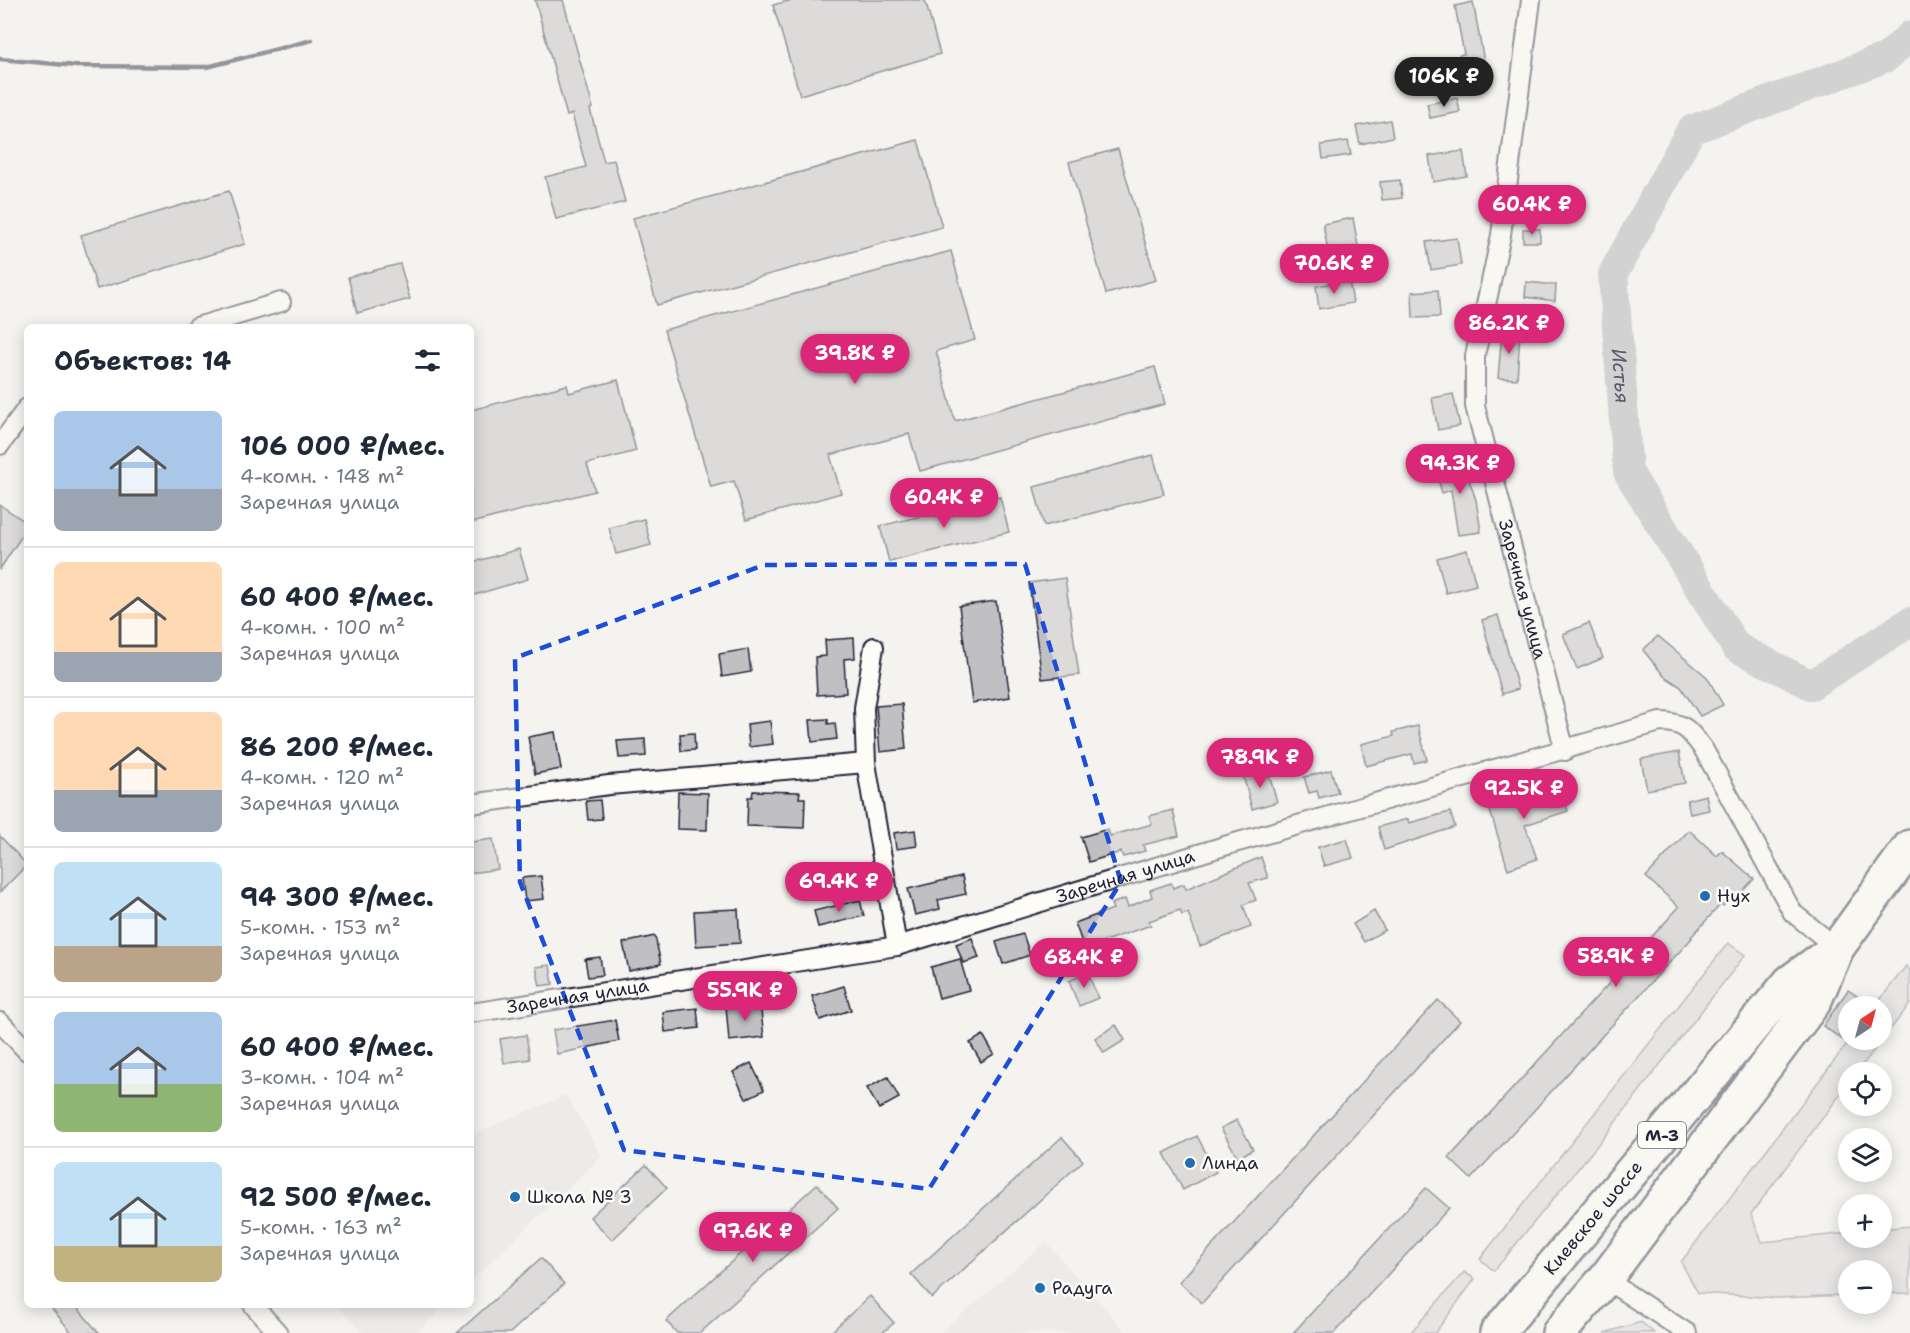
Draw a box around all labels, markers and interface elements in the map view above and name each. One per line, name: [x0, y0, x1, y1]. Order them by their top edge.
pin: 106K ₽: [1395, 57, 1493, 108]
text: 106K ₽: [1409, 63, 1479, 89]
pin: 60.4K ₽: [1477, 185, 1587, 236]
text: 60.4K ₽: [1492, 191, 1572, 217]
pin: 70.6K ₽: [1279, 244, 1389, 295]
text: 70.6K ₽: [1294, 250, 1374, 276]
pin: 86.2K ₽: [1454, 304, 1564, 355]
text: 86.2K ₽: [1468, 310, 1550, 336]
pin: 39.8K ₽: [800, 334, 910, 385]
text: 39.8K ₽: [814, 340, 896, 366]
text: Объектов: 14: [54, 343, 231, 378]
icon: filters: [411, 344, 444, 377]
water label: Истья: [1606, 347, 1636, 404]
text: 106 000 ₽/мес.: [240, 428, 445, 463]
icon: home: [102, 435, 174, 507]
pin: 94.3K ₽: [1405, 444, 1515, 495]
text: 94.3K ₽: [1420, 450, 1500, 476]
text: 4-комн. · 148 m²: [240, 463, 404, 489]
pin: 60.4K ₽: [889, 478, 999, 529]
text: 60.4K ₽: [904, 484, 984, 510]
text: Заречная улица: [240, 489, 400, 515]
street label: Заречная улица: [1493, 517, 1553, 662]
text: 60 400 ₽/мес.: [240, 579, 434, 614]
icon: home: [102, 586, 174, 658]
text: 4-комн. · 100 m²: [240, 614, 405, 640]
text: Заречная улица: [240, 640, 400, 666]
text: 86 200 ₽/мес.: [240, 729, 434, 764]
icon: home: [102, 736, 174, 808]
pin: 78.9K ₽: [1205, 738, 1315, 789]
text: 78.9K ₽: [1221, 744, 1299, 770]
text: 4-комн. · 120 m²: [240, 764, 404, 790]
pin: 92.5K ₽: [1469, 769, 1579, 820]
text: 92.5K ₽: [1484, 775, 1564, 801]
text: Заречная улица: [240, 790, 400, 816]
street label: Заречная улица: [1053, 844, 1198, 909]
pin: 69.4K ₽: [784, 862, 894, 913]
text: 69.4K ₽: [799, 868, 879, 894]
text: 94 300 ₽/мес.: [240, 879, 434, 914]
place label: Нух: [1717, 884, 1750, 908]
icon: home: [102, 886, 174, 958]
marker: Нух: [1698, 889, 1712, 903]
text: 5-комн. · 153 m²: [240, 914, 401, 940]
pin: 58.9K ₽: [1561, 937, 1671, 988]
pin: 68.4K ₽: [1029, 938, 1139, 989]
text: Заречная улица: [240, 940, 400, 966]
text: 58.9K ₽: [1577, 943, 1655, 969]
text: 68.4K ₽: [1044, 944, 1124, 970]
pin: 55.9K ₽: [690, 971, 800, 1022]
street label: Заречная улица: [505, 973, 651, 1019]
text: 55.9K ₽: [707, 977, 783, 1003]
north arrow: [1838, 996, 1892, 1050]
map controls: [1838, 996, 1892, 1314]
text: 60 400 ₽/мес.: [240, 1029, 434, 1064]
icon: home: [102, 1036, 174, 1108]
button: locate: [1838, 1062, 1892, 1116]
text: 3-комн. · 104 m²: [240, 1064, 404, 1090]
text: Заречная улица: [240, 1090, 400, 1116]
road number: М-3: [1638, 1122, 1686, 1148]
button: layers: [1838, 1128, 1892, 1182]
place label: Линда: [1202, 1151, 1259, 1175]
marker: Линда: [1183, 1156, 1197, 1170]
street label: Киевское шоссе: [1538, 1156, 1648, 1280]
text: 92 500 ₽/мес.: [240, 1179, 432, 1214]
place label: Школа № 3: [527, 1185, 632, 1209]
icon: home: [102, 1186, 174, 1258]
marker: Школа № 3: [508, 1190, 522, 1204]
button: +: [1838, 1194, 1892, 1248]
pin: 97.6K ₽: [698, 1212, 808, 1263]
text: 5-комн. · 163 m²: [240, 1214, 402, 1240]
text: 97.6K ₽: [713, 1218, 793, 1244]
text: Заречная улица: [240, 1240, 400, 1266]
button: −: [1838, 1260, 1892, 1314]
place label: Радуга: [1052, 1276, 1112, 1300]
marker: Радуга: [1033, 1281, 1047, 1295]

